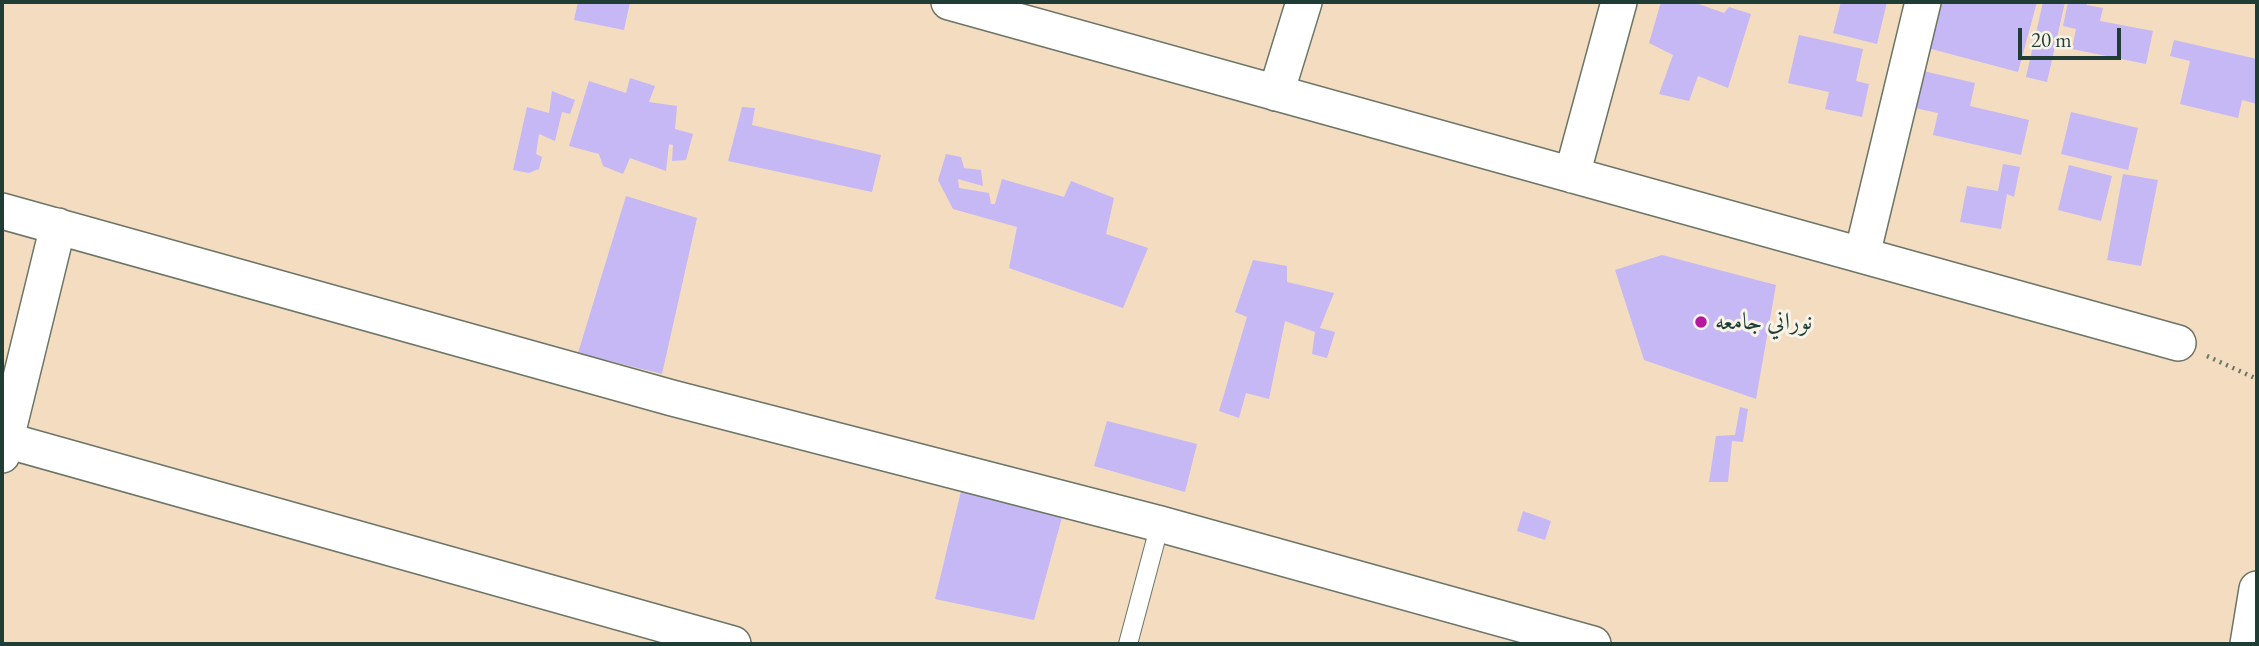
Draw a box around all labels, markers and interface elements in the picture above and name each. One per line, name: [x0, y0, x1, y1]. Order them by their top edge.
scale bar: [2021, 14, 2124, 58]
text: 20 m: [2031, 26, 2072, 53]
place label: نوراني جامعه: [1715, 308, 1812, 336]
marker: نوراني جامعه: [1693, 314, 1709, 330]

